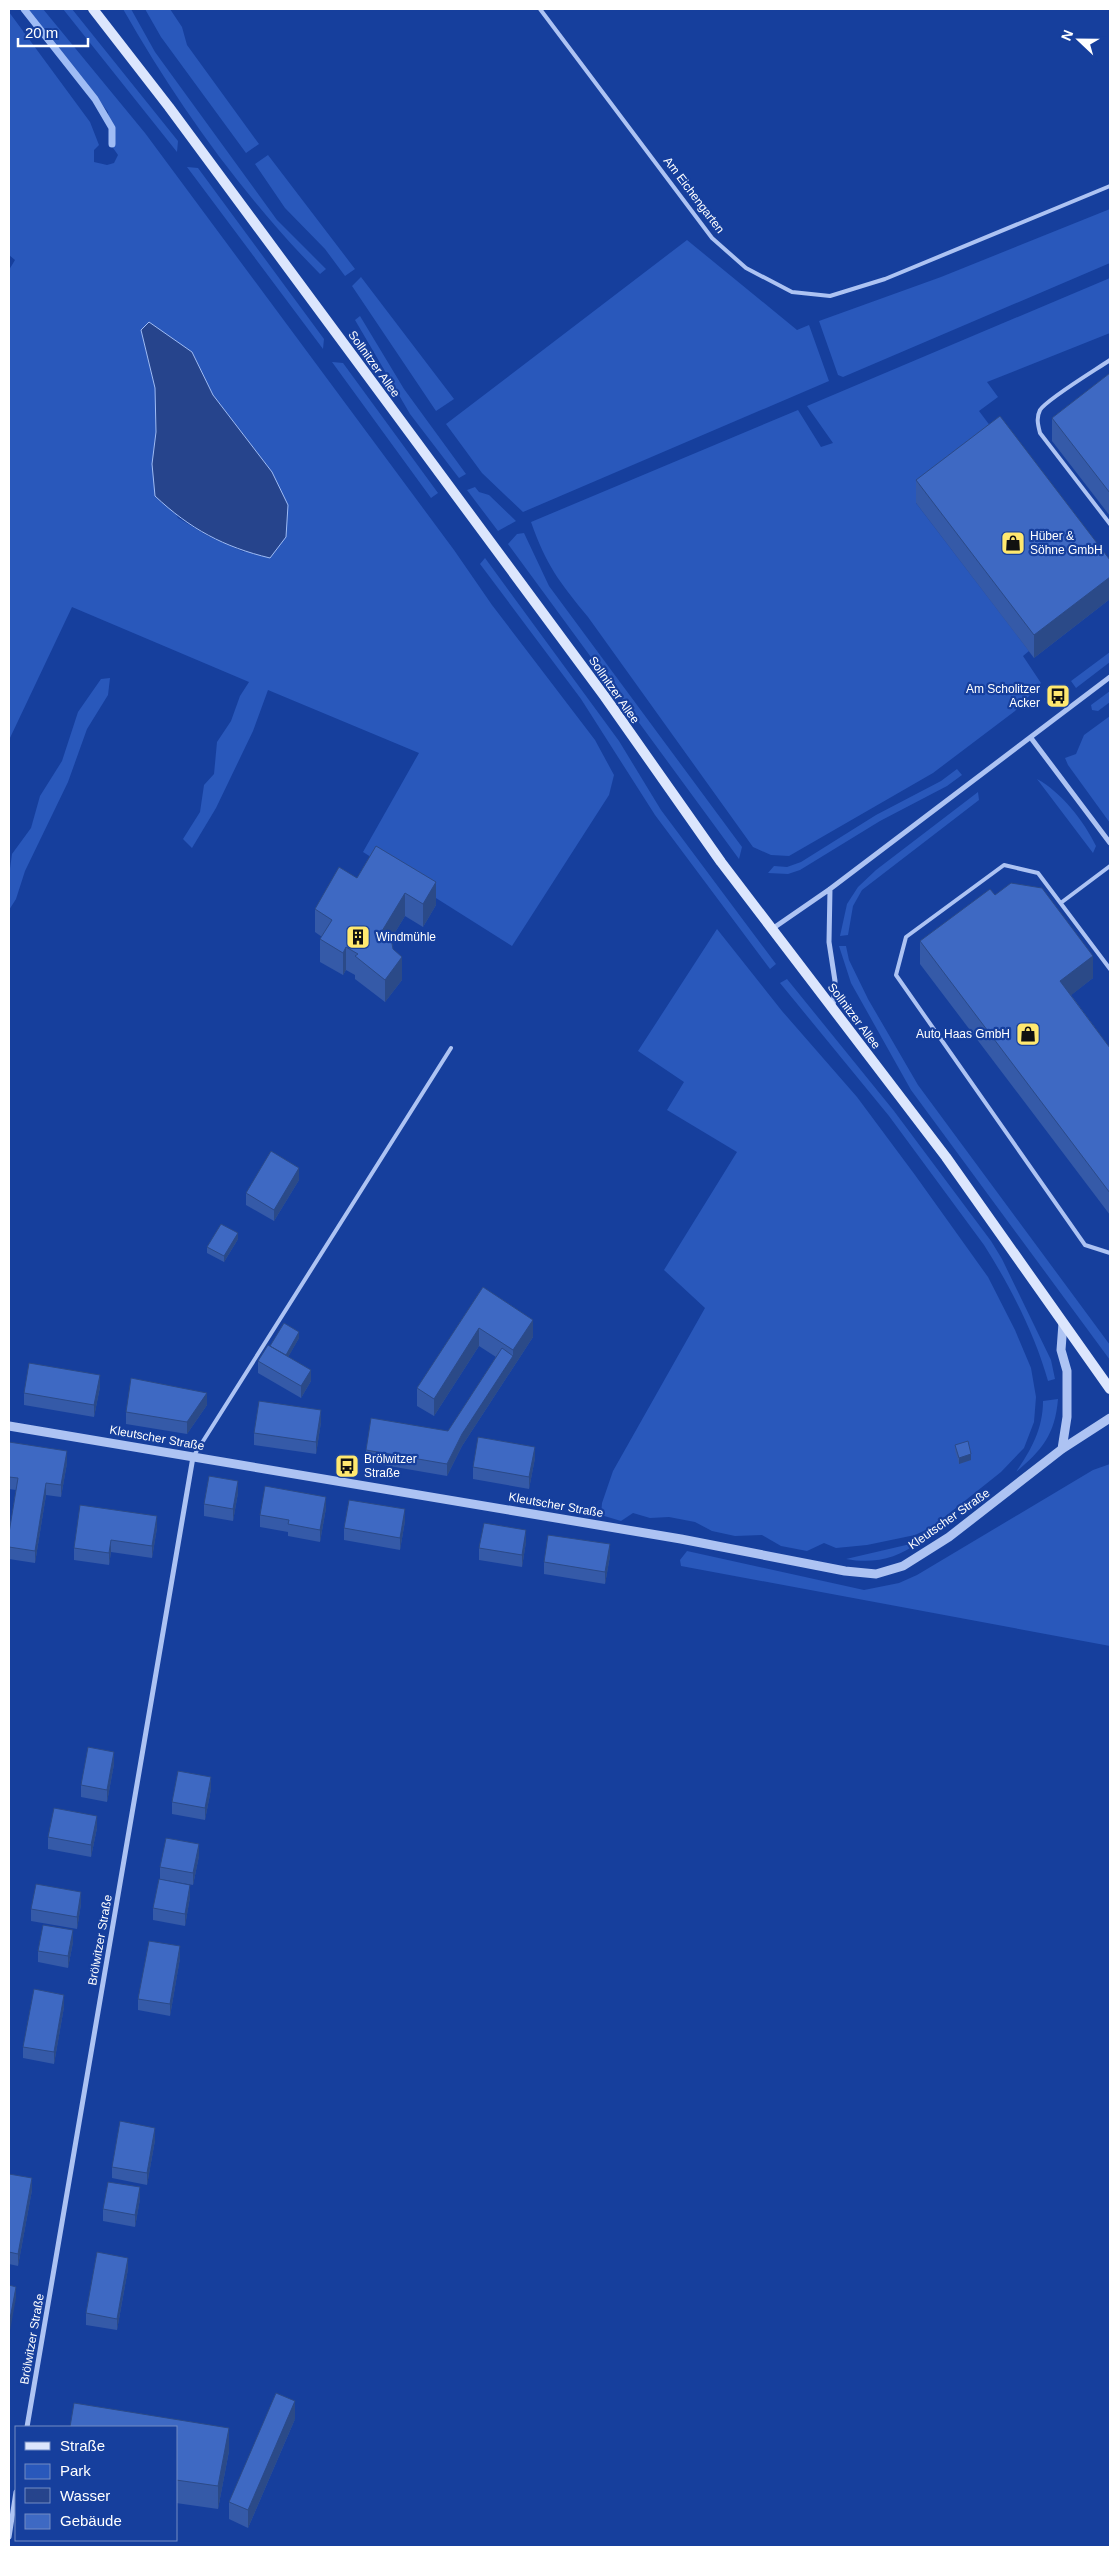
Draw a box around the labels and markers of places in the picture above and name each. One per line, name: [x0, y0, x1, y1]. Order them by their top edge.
place label: Hüber & Söhne GmbH: [1030, 529, 1103, 557]
shop icon: Hüber & Söhne GmbH: [1000, 530, 1026, 556]
place label: Am Scholitzer Acker: [966, 682, 1040, 710]
bus stop icon: Am Scholitzer Acker: [1045, 683, 1071, 709]
building icon: Windmühle: [345, 924, 371, 950]
place label: Windmühle: [376, 930, 436, 944]
shop icon: Auto Haas GmbH: [1015, 1021, 1041, 1047]
place label: Auto Haas GmbH: [916, 1027, 1010, 1041]
place label: Brölwitzer Straße: [364, 1452, 417, 1480]
bus stop icon: Brölwitzer Straße: [334, 1453, 360, 1479]

